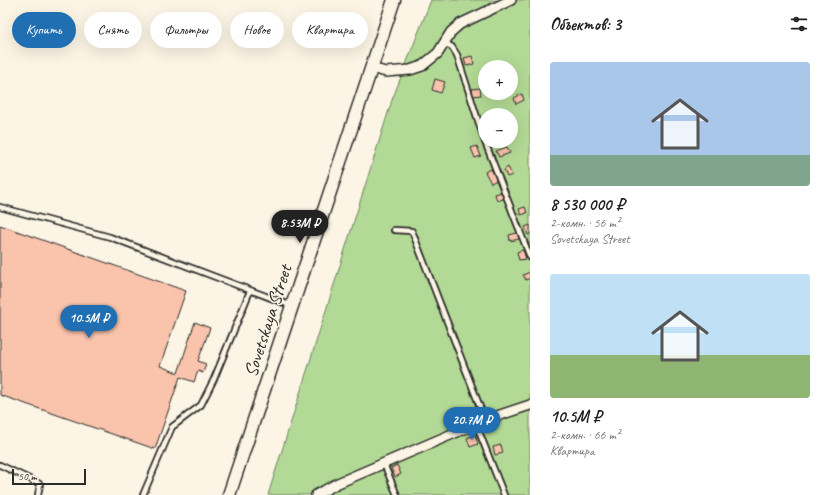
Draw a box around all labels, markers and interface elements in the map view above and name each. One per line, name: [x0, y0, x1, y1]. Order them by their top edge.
chip: Купить: [12, 12, 76, 48]
chip: Снять: [84, 12, 142, 48]
chip: Фильтры: [150, 12, 222, 48]
chip: Новое: [230, 12, 284, 48]
chip: Квартира: [292, 12, 368, 48]
icon: filters: [788, 13, 810, 35]
text: Объектов: 3: [550, 14, 621, 35]
map controls: [478, 60, 518, 148]
button: +: [478, 60, 518, 100]
icon: home: [644, 88, 716, 160]
button: −: [478, 108, 518, 148]
text: 8 530 000 ₽: [550, 194, 624, 215]
pin: 8.53M ₽: [263, 210, 337, 244]
text: 8.53M ₽: [280, 215, 320, 231]
text: 2-комн. · 56 m²: [550, 215, 620, 231]
text: Sovetskaya Street: [550, 231, 630, 247]
street label: Sovetskaya Street: [239, 260, 298, 380]
icon: home: [644, 300, 716, 372]
pin: 10.5M ₽: [52, 305, 126, 339]
text: 10.5M ₽: [69, 310, 109, 326]
text: 10.5M ₽: [550, 406, 601, 427]
pin: 20.7M ₽: [435, 407, 509, 441]
text: 20.7M ₽: [452, 412, 492, 428]
text: 2-комн. · 66 m²: [550, 427, 620, 443]
text: Квартира: [550, 443, 594, 459]
scale bar: [12, 467, 86, 486]
text: 50 m: [18, 469, 37, 483]

